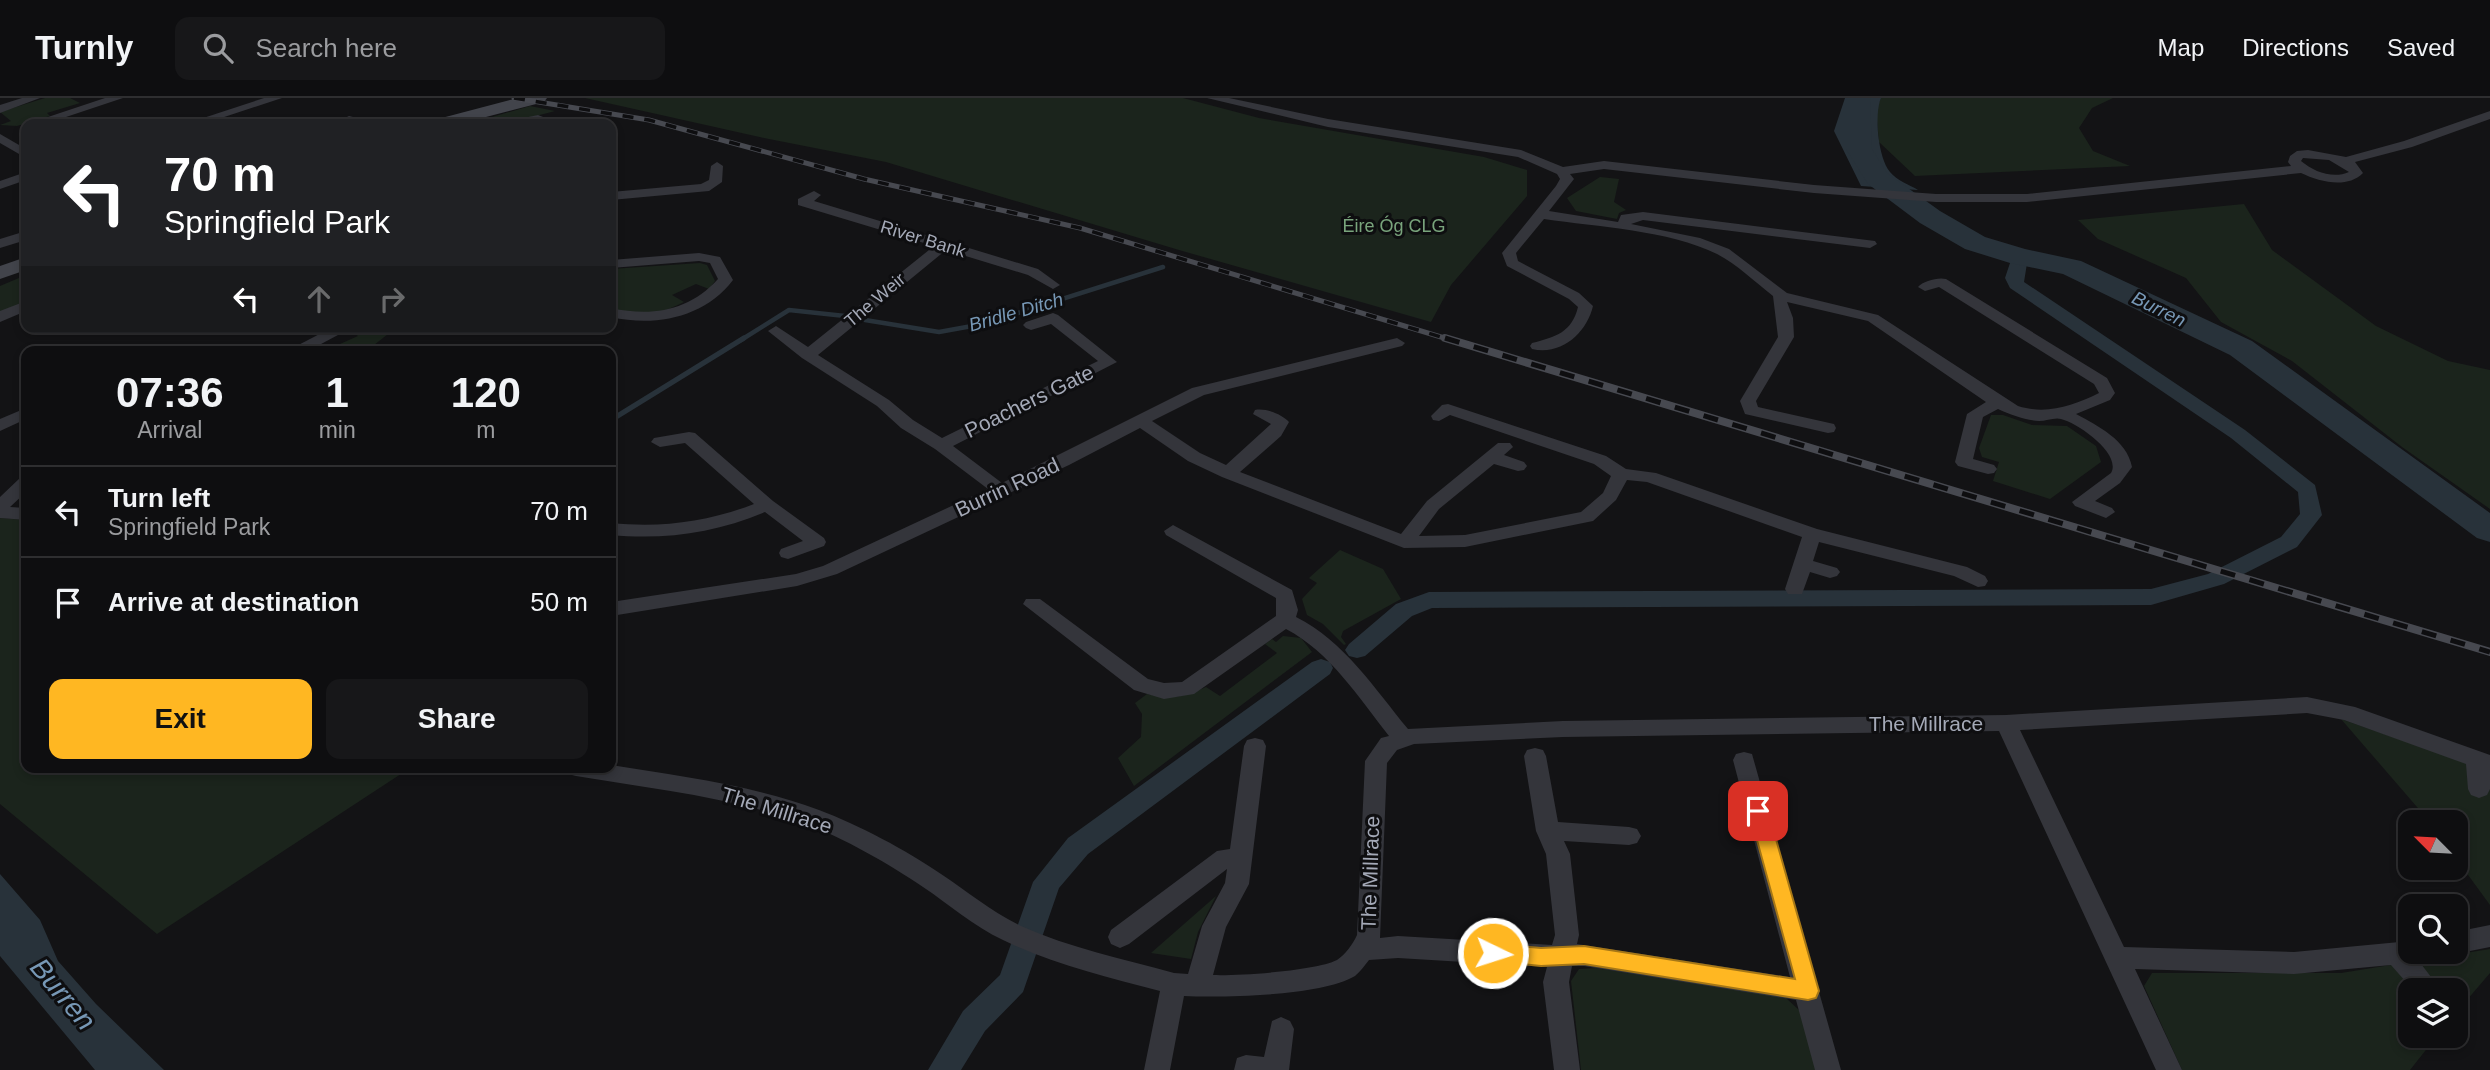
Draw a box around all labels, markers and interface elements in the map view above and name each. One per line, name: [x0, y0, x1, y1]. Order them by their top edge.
search box: [175, 17, 665, 80]
text: Turnly: [35, 29, 133, 66]
icon: search: [199, 29, 237, 67]
text: Search here: [255, 33, 397, 63]
text: Map: [2158, 34, 2204, 61]
text: Directions: [2242, 34, 2349, 61]
text: Saved: [2387, 34, 2455, 61]
icon: left: [49, 147, 140, 238]
text: 70 m: [164, 147, 276, 201]
text: Springfield Park: [164, 204, 390, 240]
park label: Éire Óg CLG: [1342, 215, 1446, 236]
street label: River Bank: [878, 217, 969, 262]
street label: The Weir: [841, 269, 909, 331]
icon: left: [227, 280, 265, 318]
icon: ahead: [300, 280, 338, 318]
icon: right: [373, 280, 411, 318]
water label: Burren: [2129, 287, 2189, 331]
water label: Bridle Ditch: [966, 289, 1066, 335]
street label: Poachers Gate: [961, 360, 1097, 442]
text: 07:36: [116, 369, 224, 416]
text: 1: [325, 369, 349, 416]
text: 120: [451, 369, 521, 416]
text: Arrival: [137, 417, 202, 443]
text: min: [319, 417, 356, 443]
text: m: [476, 417, 495, 443]
street label: Burrin Road: [951, 453, 1063, 521]
text: Turn left: [108, 483, 210, 513]
icon: left: [49, 493, 87, 531]
text: 70 m: [530, 496, 588, 526]
text: Springfield Park: [108, 514, 270, 540]
icon: arrive: [49, 584, 87, 622]
text: Arrive at destination: [108, 587, 359, 617]
text: 50 m: [530, 587, 588, 617]
button: Exit: [49, 679, 312, 759]
button: Share: [326, 679, 588, 759]
street label: The Millrace: [1869, 712, 1983, 735]
pin: [1728, 781, 1788, 841]
street label: The Millrace: [719, 782, 835, 838]
icon: arrive: [1739, 792, 1777, 830]
north arrow: [2398, 810, 2468, 880]
map controls: [2398, 810, 2468, 1048]
street label: The Millrace: [1357, 815, 1383, 931]
button: search: [2398, 894, 2468, 964]
position arrow: [1456, 916, 1530, 990]
water label: Burren: [24, 952, 102, 1036]
button: layers: [2398, 978, 2468, 1048]

